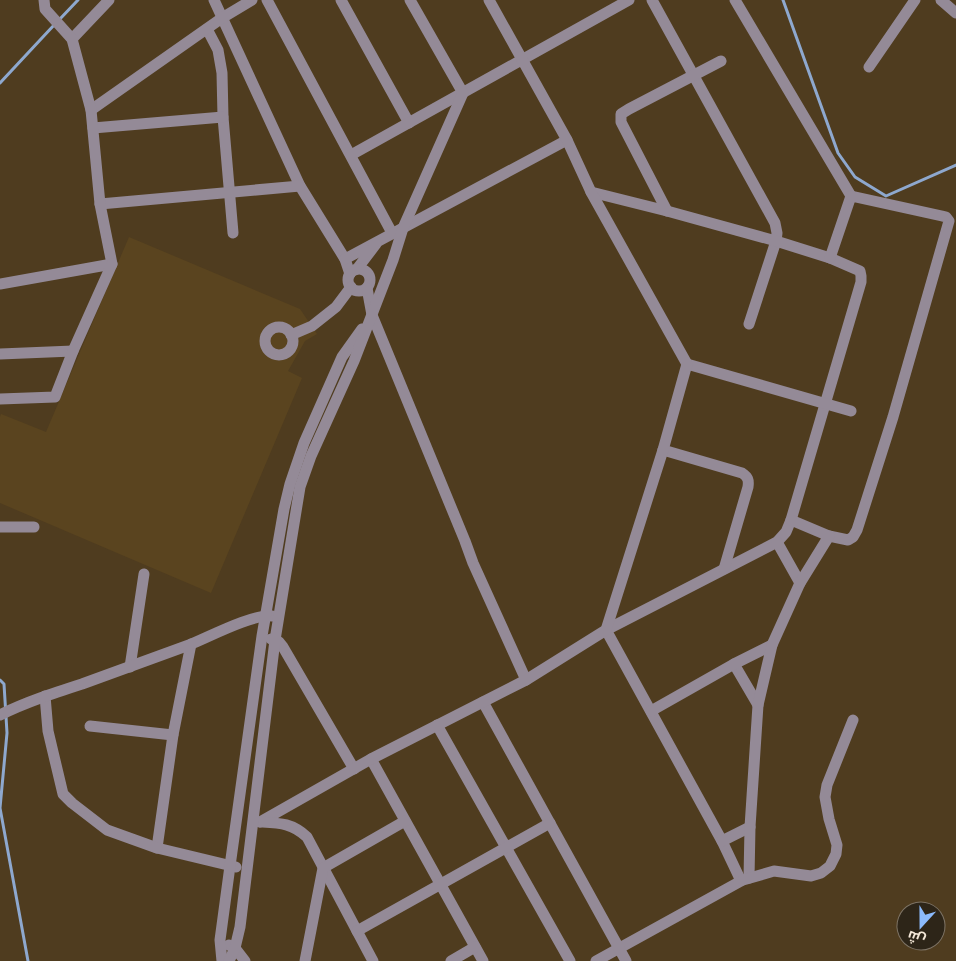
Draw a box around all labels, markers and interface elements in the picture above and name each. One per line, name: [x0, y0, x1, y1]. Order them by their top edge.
north arrow: [896, 901, 946, 951]
text: ش: [904, 927, 928, 951]

